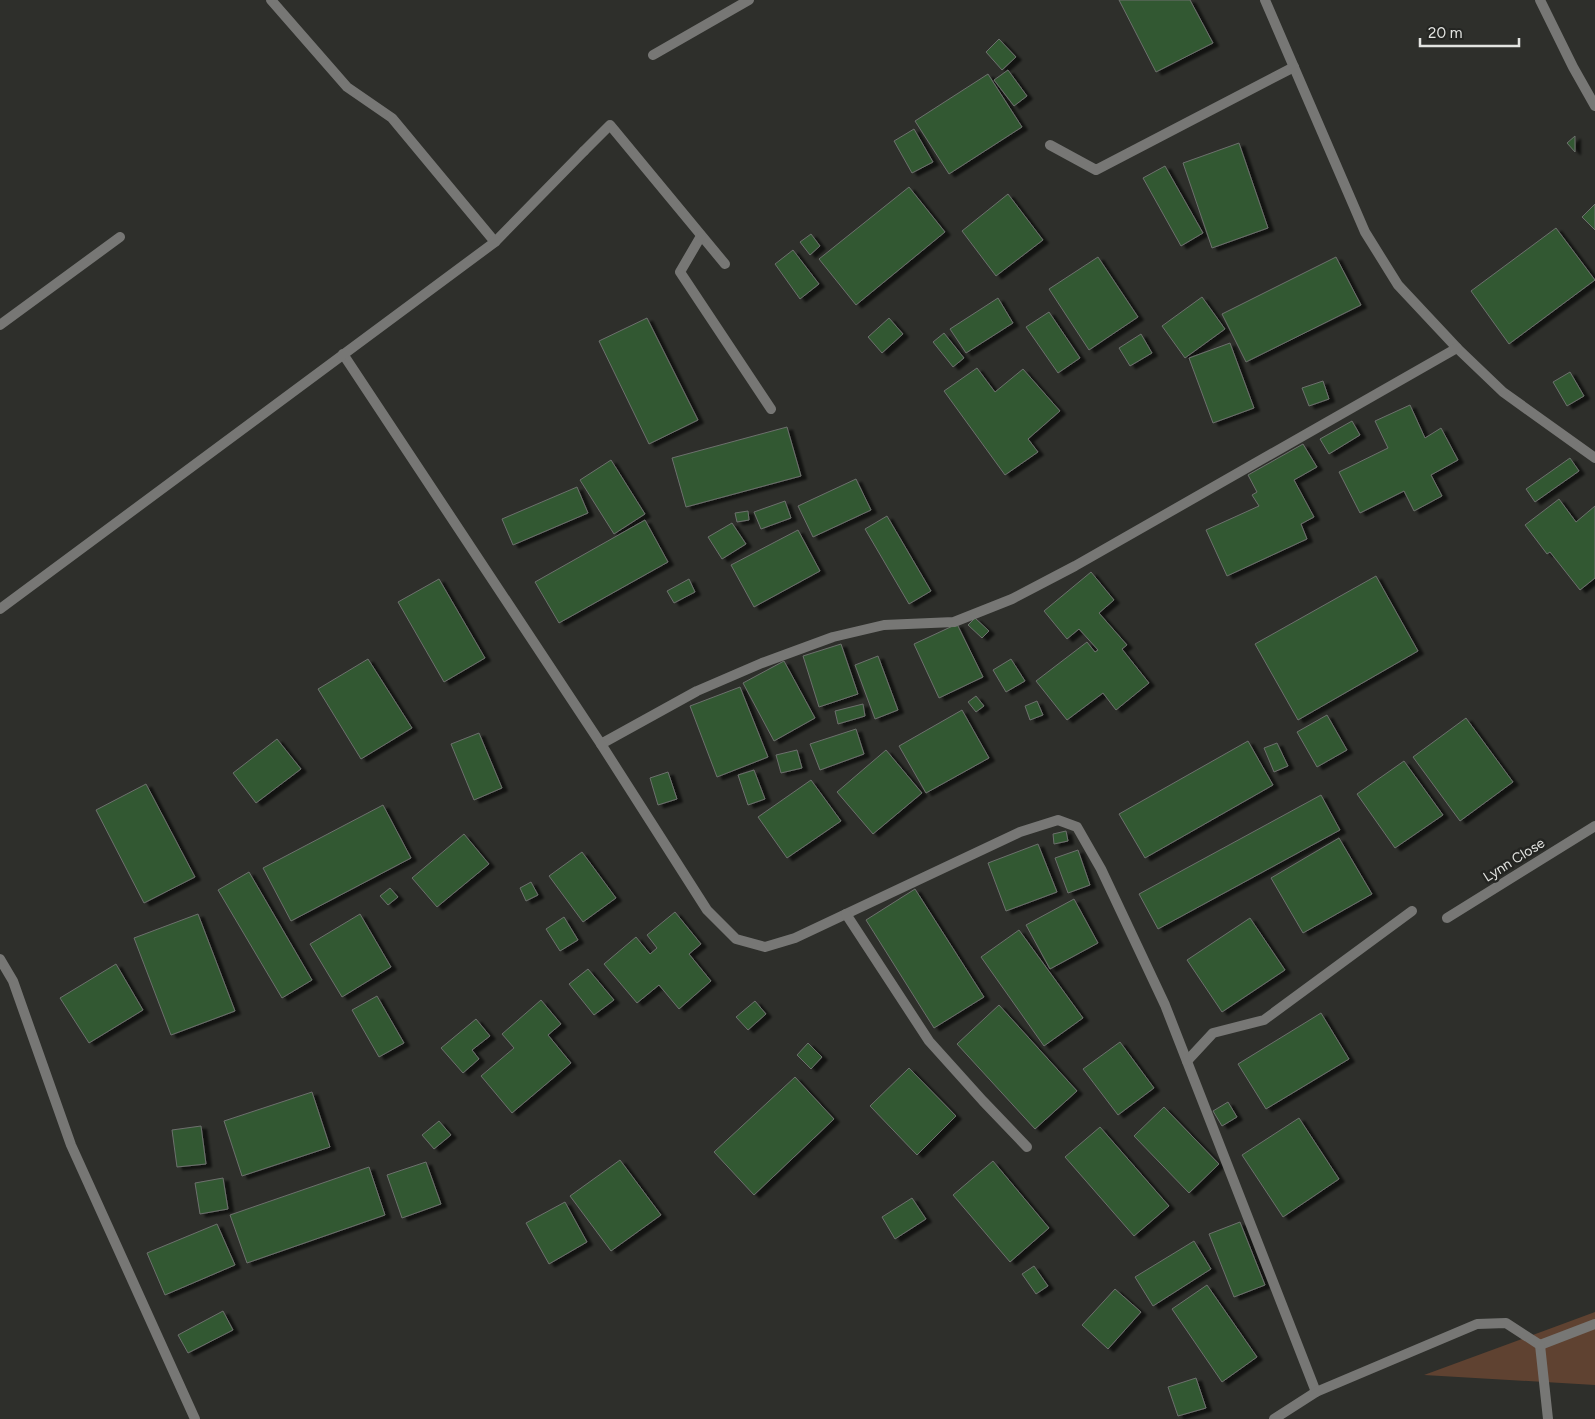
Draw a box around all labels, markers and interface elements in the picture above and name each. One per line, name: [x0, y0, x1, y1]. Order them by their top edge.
scale bar: [1420, 15, 1519, 47]
text: 20 m: [1428, 24, 1462, 42]
street label: Lynn Close: [1480, 834, 1548, 886]

